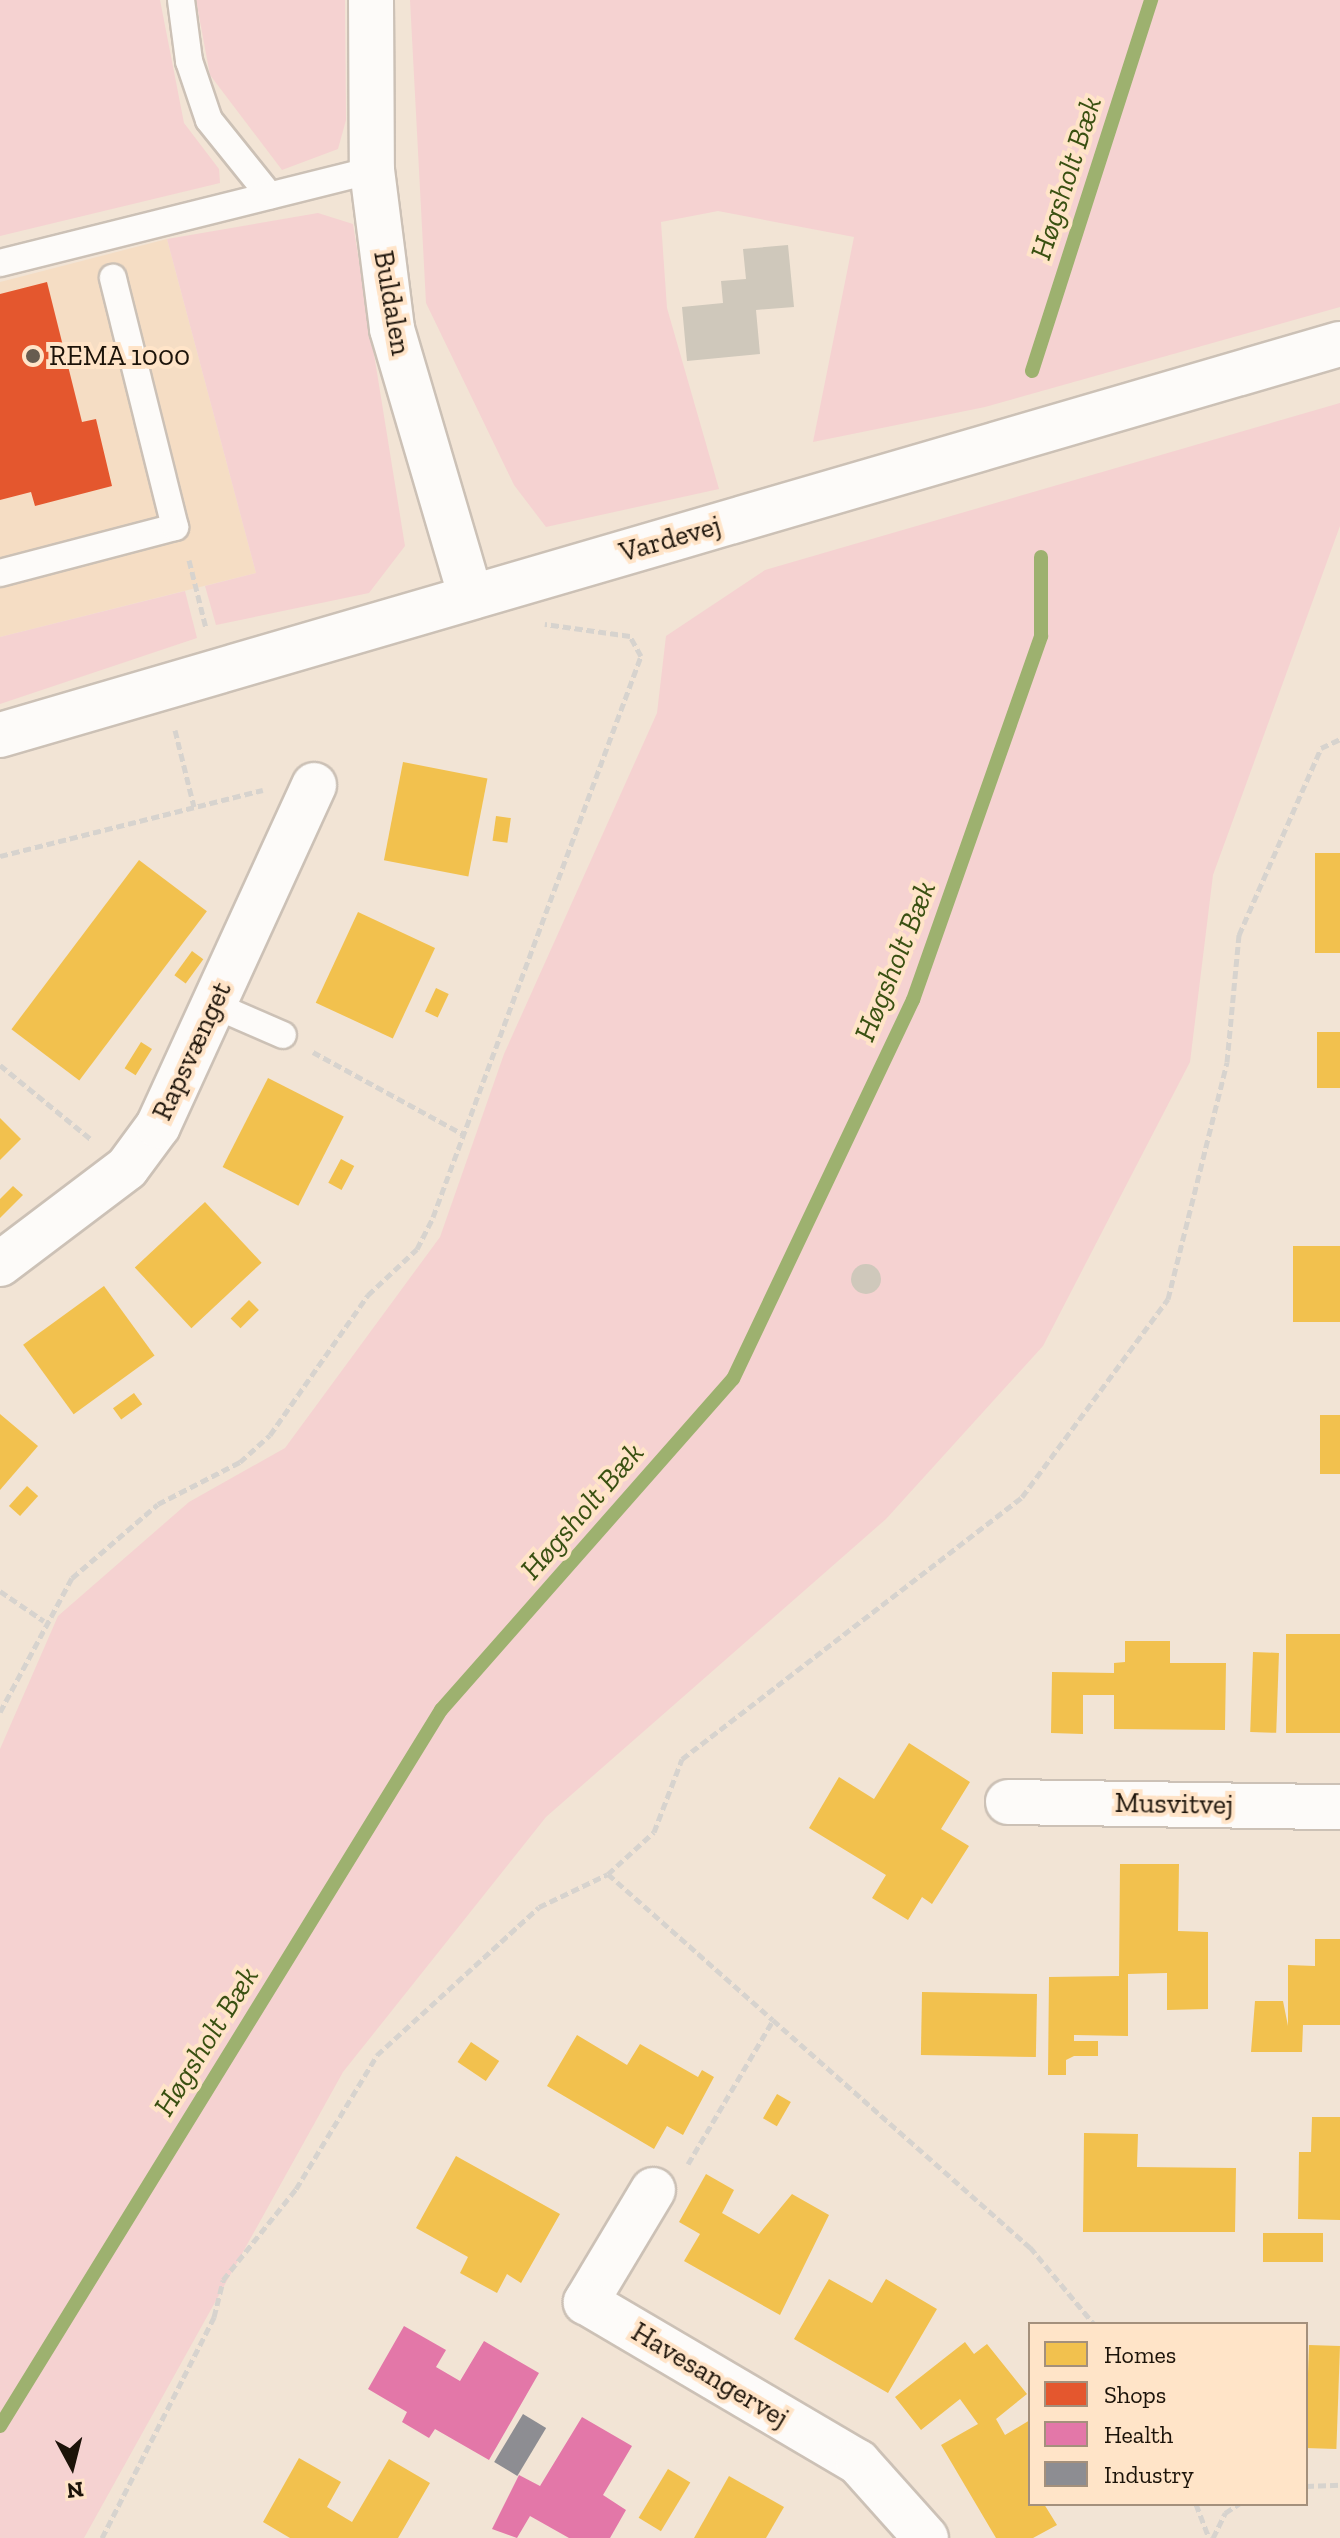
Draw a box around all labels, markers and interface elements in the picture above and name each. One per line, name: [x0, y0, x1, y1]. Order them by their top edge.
water label: Høgsholt Bæk: [1023, 92, 1109, 264]
street label: Buldalen: [366, 248, 418, 358]
place label: REMA 1000: [49, 339, 191, 373]
marker: REMA 1000: [24, 347, 42, 365]
street label: Vardevej: [616, 509, 724, 569]
water label: Høgsholt Bæk: [847, 876, 943, 1046]
street label: Rapsvænget: [145, 976, 239, 1126]
water label: Høgsholt Bæk: [513, 1435, 651, 1587]
street label: Musvitvej: [1114, 1786, 1234, 1822]
water label: Høgsholt Bæk: [146, 1960, 266, 2122]
street label: Havesangervej: [626, 2315, 794, 2435]
legend: [1028, 2322, 1308, 2506]
text: Homes: [1104, 2340, 1176, 2369]
text: Shops: [1104, 2380, 1166, 2409]
text: Health: [1104, 2420, 1173, 2449]
north arrow: [32, 2426, 112, 2506]
text: Industry: [1104, 2460, 1194, 2489]
text: N: [65, 2476, 85, 2505]

